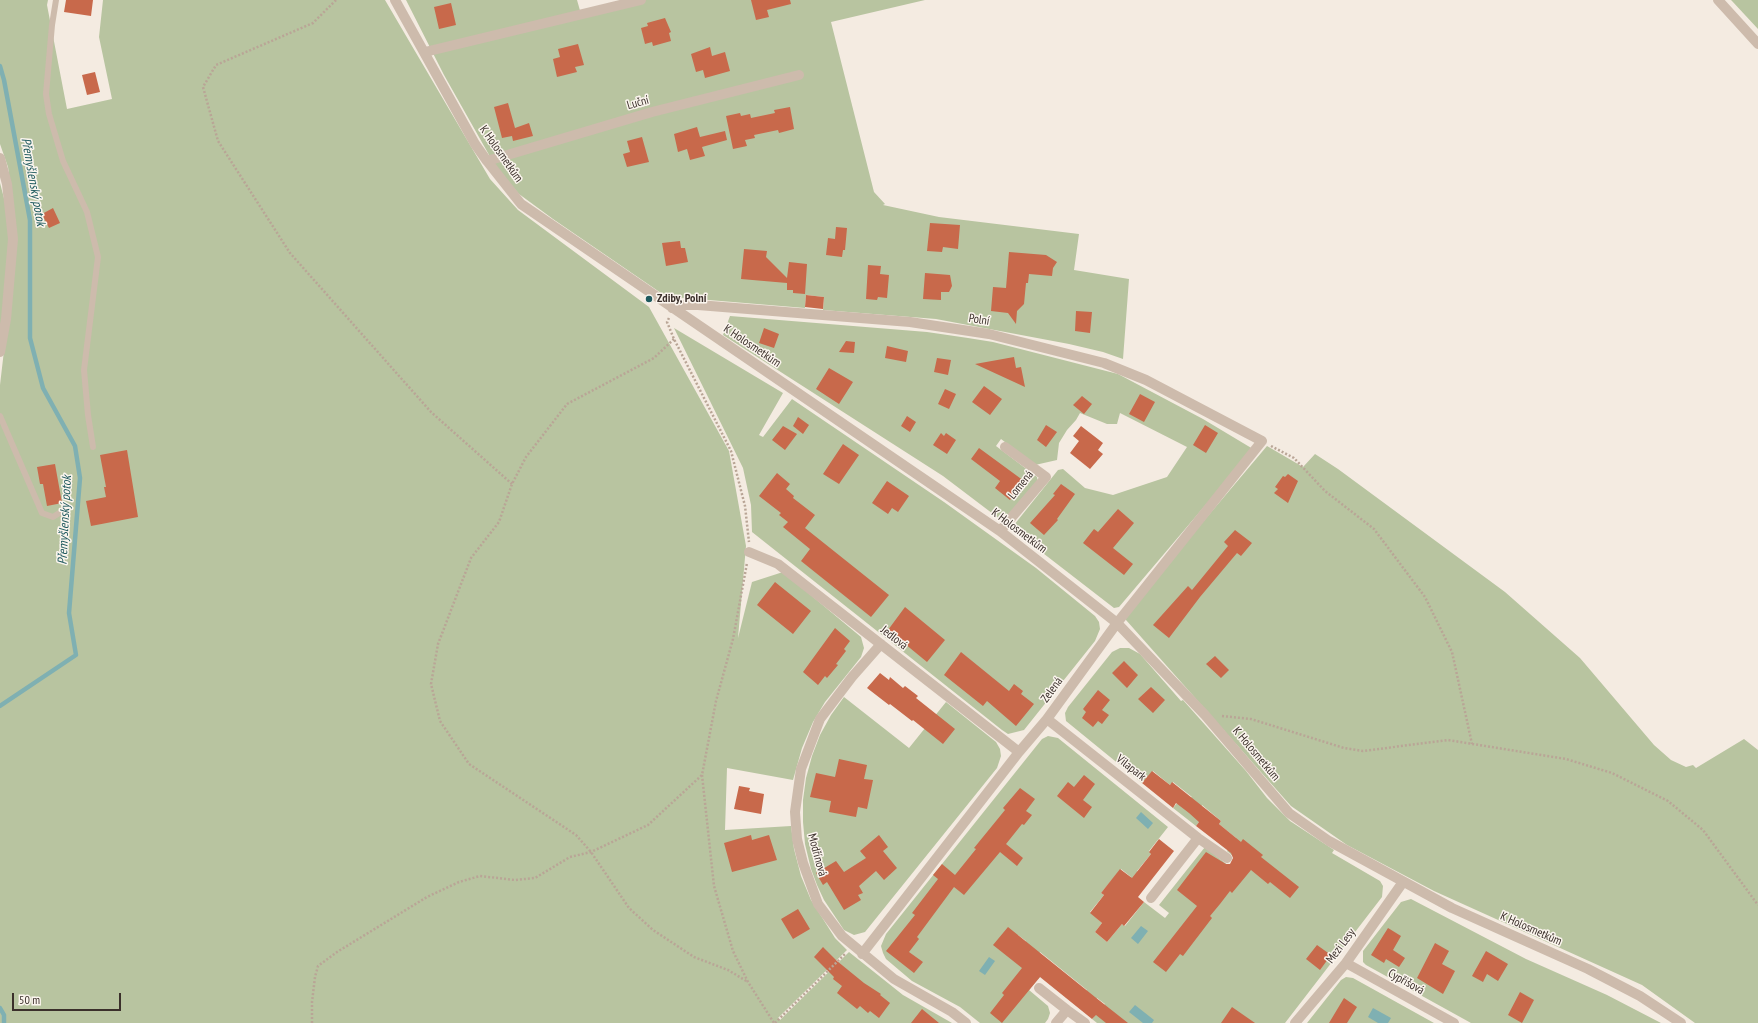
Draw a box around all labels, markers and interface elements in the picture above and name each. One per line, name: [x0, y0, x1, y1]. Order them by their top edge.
street label: Luční: [625, 93, 651, 113]
street label: K Holosmetkům: [476, 123, 526, 185]
water label: Přemyšlenský potok: [18, 137, 48, 227]
place label: Zdiby, Polní: [657, 292, 706, 306]
marker: Zdiby, Polní: [644, 294, 654, 304]
street label: Polní: [968, 311, 990, 329]
street label: K Holosmetkům: [721, 322, 783, 370]
street label: Lomená: [1005, 468, 1037, 502]
water label: Přemyšlenský potok: [55, 475, 75, 565]
street label: K Holosmetkům: [988, 505, 1050, 557]
street label: Jedlová: [878, 623, 910, 653]
street label: Zelená: [1038, 675, 1066, 705]
street label: K Holosmetkům: [1229, 724, 1283, 784]
street label: Vilapark: [1113, 752, 1149, 784]
street label: Modřínová: [804, 832, 830, 878]
street label: K Holosmetkům: [1498, 909, 1564, 949]
street label: Mezi Lesy: [1323, 926, 1359, 966]
street label: Cypřišová: [1385, 966, 1427, 998]
scale bar: [14, 985, 123, 1011]
text: 50 m: [19, 992, 40, 1007]

